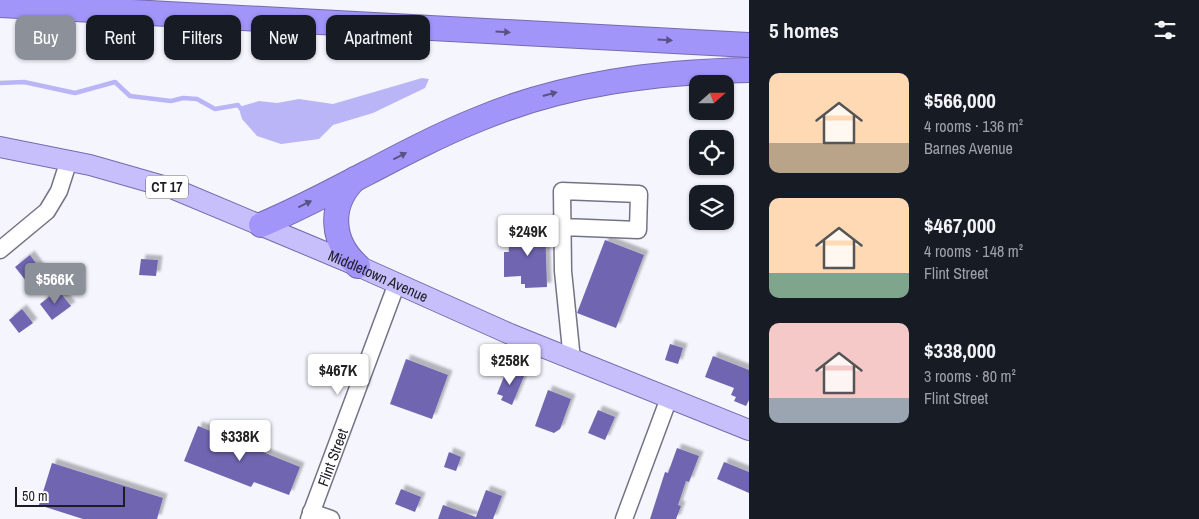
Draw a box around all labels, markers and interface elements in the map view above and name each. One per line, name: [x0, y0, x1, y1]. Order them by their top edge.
chip: Buy: [15, 15, 76, 60]
chip: Rent: [86, 15, 154, 60]
chip: Filters: [164, 15, 241, 60]
chip: New: [251, 15, 316, 60]
chip: Apartment: [326, 15, 430, 60]
text: 5 homes: [769, 16, 839, 45]
icon: filters: [1151, 16, 1179, 44]
one-way arrow: [495, 28, 511, 36]
one-way arrow: [658, 37, 674, 45]
north arrow: [689, 75, 734, 120]
map controls: [689, 75, 734, 230]
text: $566,000: [924, 86, 996, 115]
one-way arrow: [542, 90, 557, 98]
icon: home: [809, 93, 869, 153]
text: 4 rooms · 136 m²: [924, 115, 1023, 137]
button: locate: [689, 130, 734, 175]
text: Barnes Avenue: [924, 137, 1013, 159]
one-way arrow: [392, 152, 407, 160]
road number: CT 17: [146, 176, 188, 198]
button: layers: [689, 185, 734, 230]
one-way arrow: [298, 200, 312, 208]
text: $467,000: [924, 211, 996, 240]
pin: $249K: [493, 214, 563, 257]
icon: home: [809, 218, 869, 278]
text: $249K: [509, 220, 547, 242]
text: 4 rooms · 148 m²: [924, 240, 1023, 262]
street label: Middletown Avenue: [325, 244, 432, 307]
pin: $566K: [20, 262, 90, 305]
text: Flint Street: [924, 262, 988, 284]
text: $566K: [36, 268, 74, 290]
text: $338,000: [924, 336, 996, 365]
icon: home: [809, 343, 869, 403]
pin: $258K: [475, 344, 545, 386]
text: $258K: [491, 349, 529, 371]
pin: $467K: [303, 354, 373, 396]
text: $467K: [319, 359, 357, 381]
text: 3 rooms · 80 m²: [924, 365, 1016, 387]
text: Flint Street: [924, 387, 988, 409]
pin: $338K: [205, 420, 275, 462]
text: $338K: [221, 425, 259, 447]
street label: Flint Street: [312, 425, 353, 489]
scale bar: [15, 484, 125, 507]
text: 50 m: [22, 487, 48, 505]

